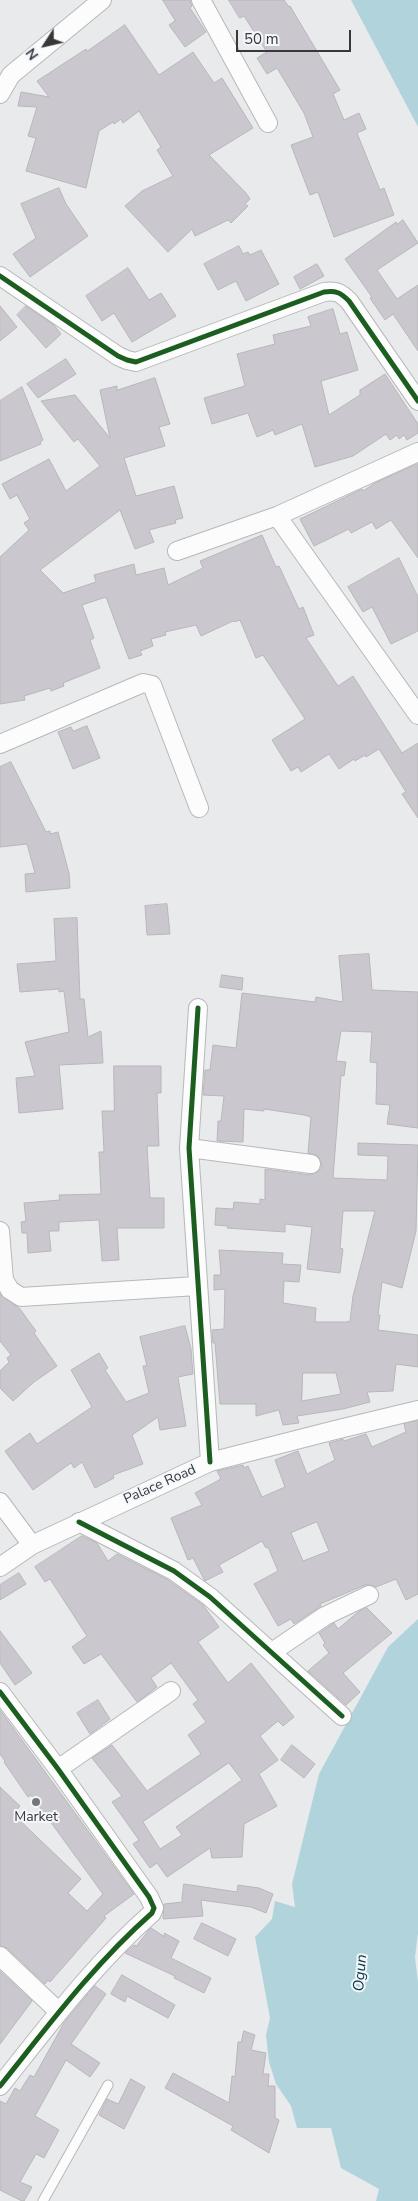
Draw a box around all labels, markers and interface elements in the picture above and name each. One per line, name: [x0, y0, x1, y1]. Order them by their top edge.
north arrow: [20, 20, 70, 70]
scale bar: [238, 20, 353, 52]
text: 50 m: [244, 29, 279, 49]
text: N: [22, 44, 43, 64]
street label: Palace Road: [121, 1462, 199, 1508]
marker: Market: [30, 1796, 42, 1808]
place label: Market: [14, 1810, 58, 1826]
water label: Ogun: [350, 1954, 372, 1992]

